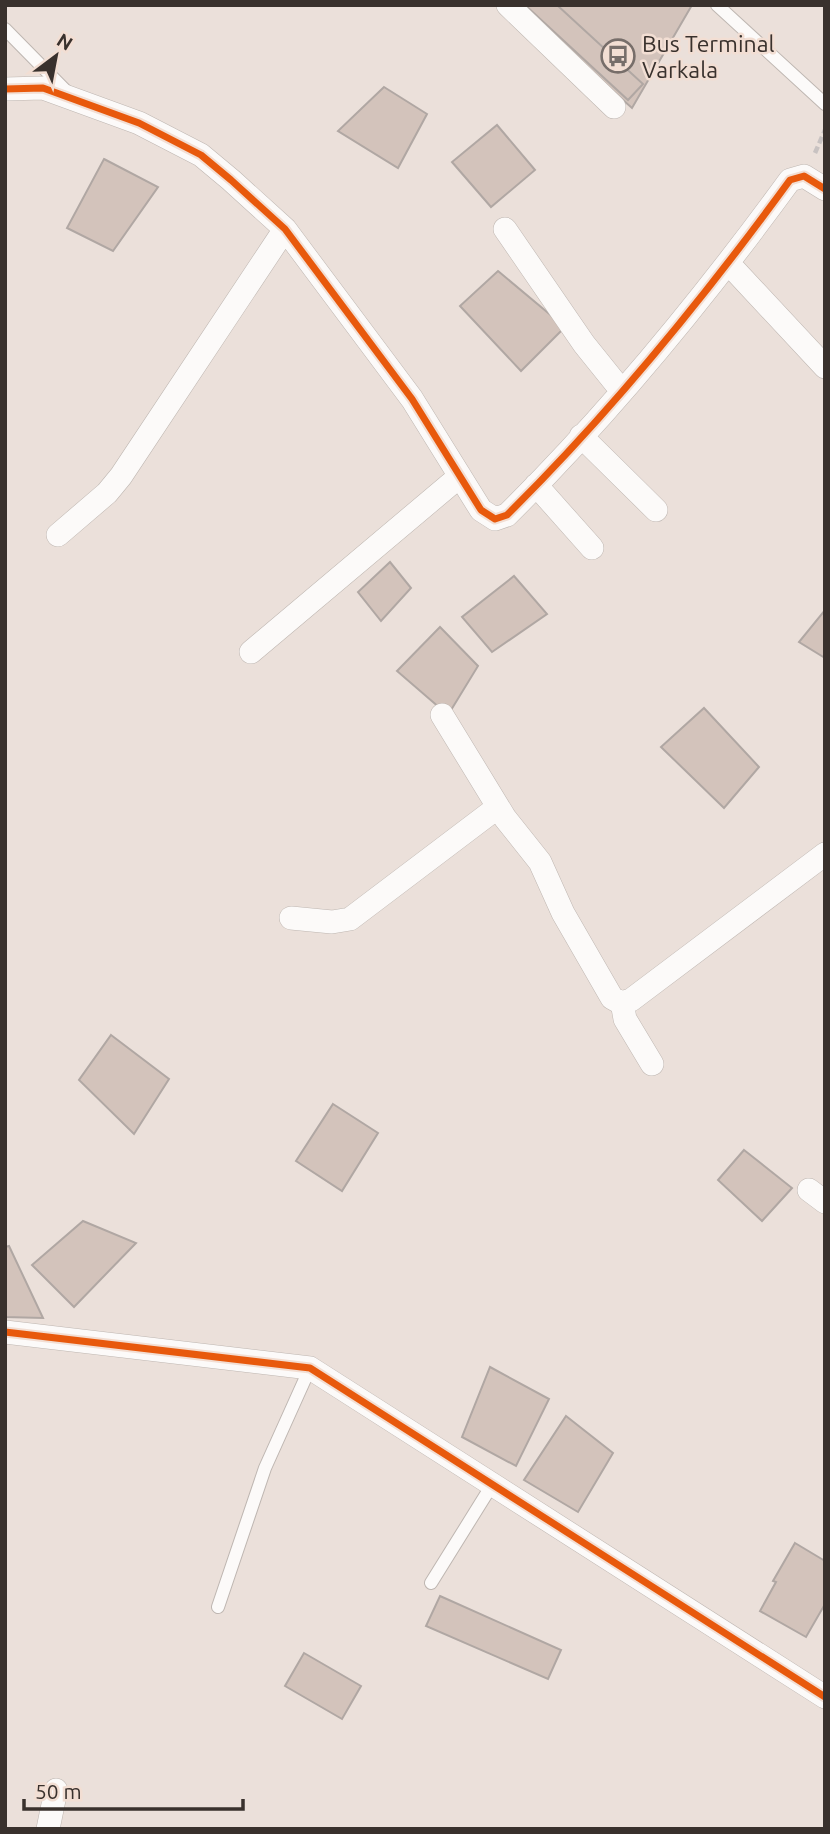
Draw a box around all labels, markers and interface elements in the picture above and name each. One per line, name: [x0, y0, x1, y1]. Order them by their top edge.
north arrow: [21, 21, 91, 91]
text: N: [53, 28, 77, 55]
place label: Bus Terminal Varkala: [642, 31, 775, 82]
bus stop icon: Bus Terminal Varkala: [599, 37, 637, 75]
scale bar: [24, 1768, 243, 1812]
text: 50 m: [35, 1779, 82, 1803]

